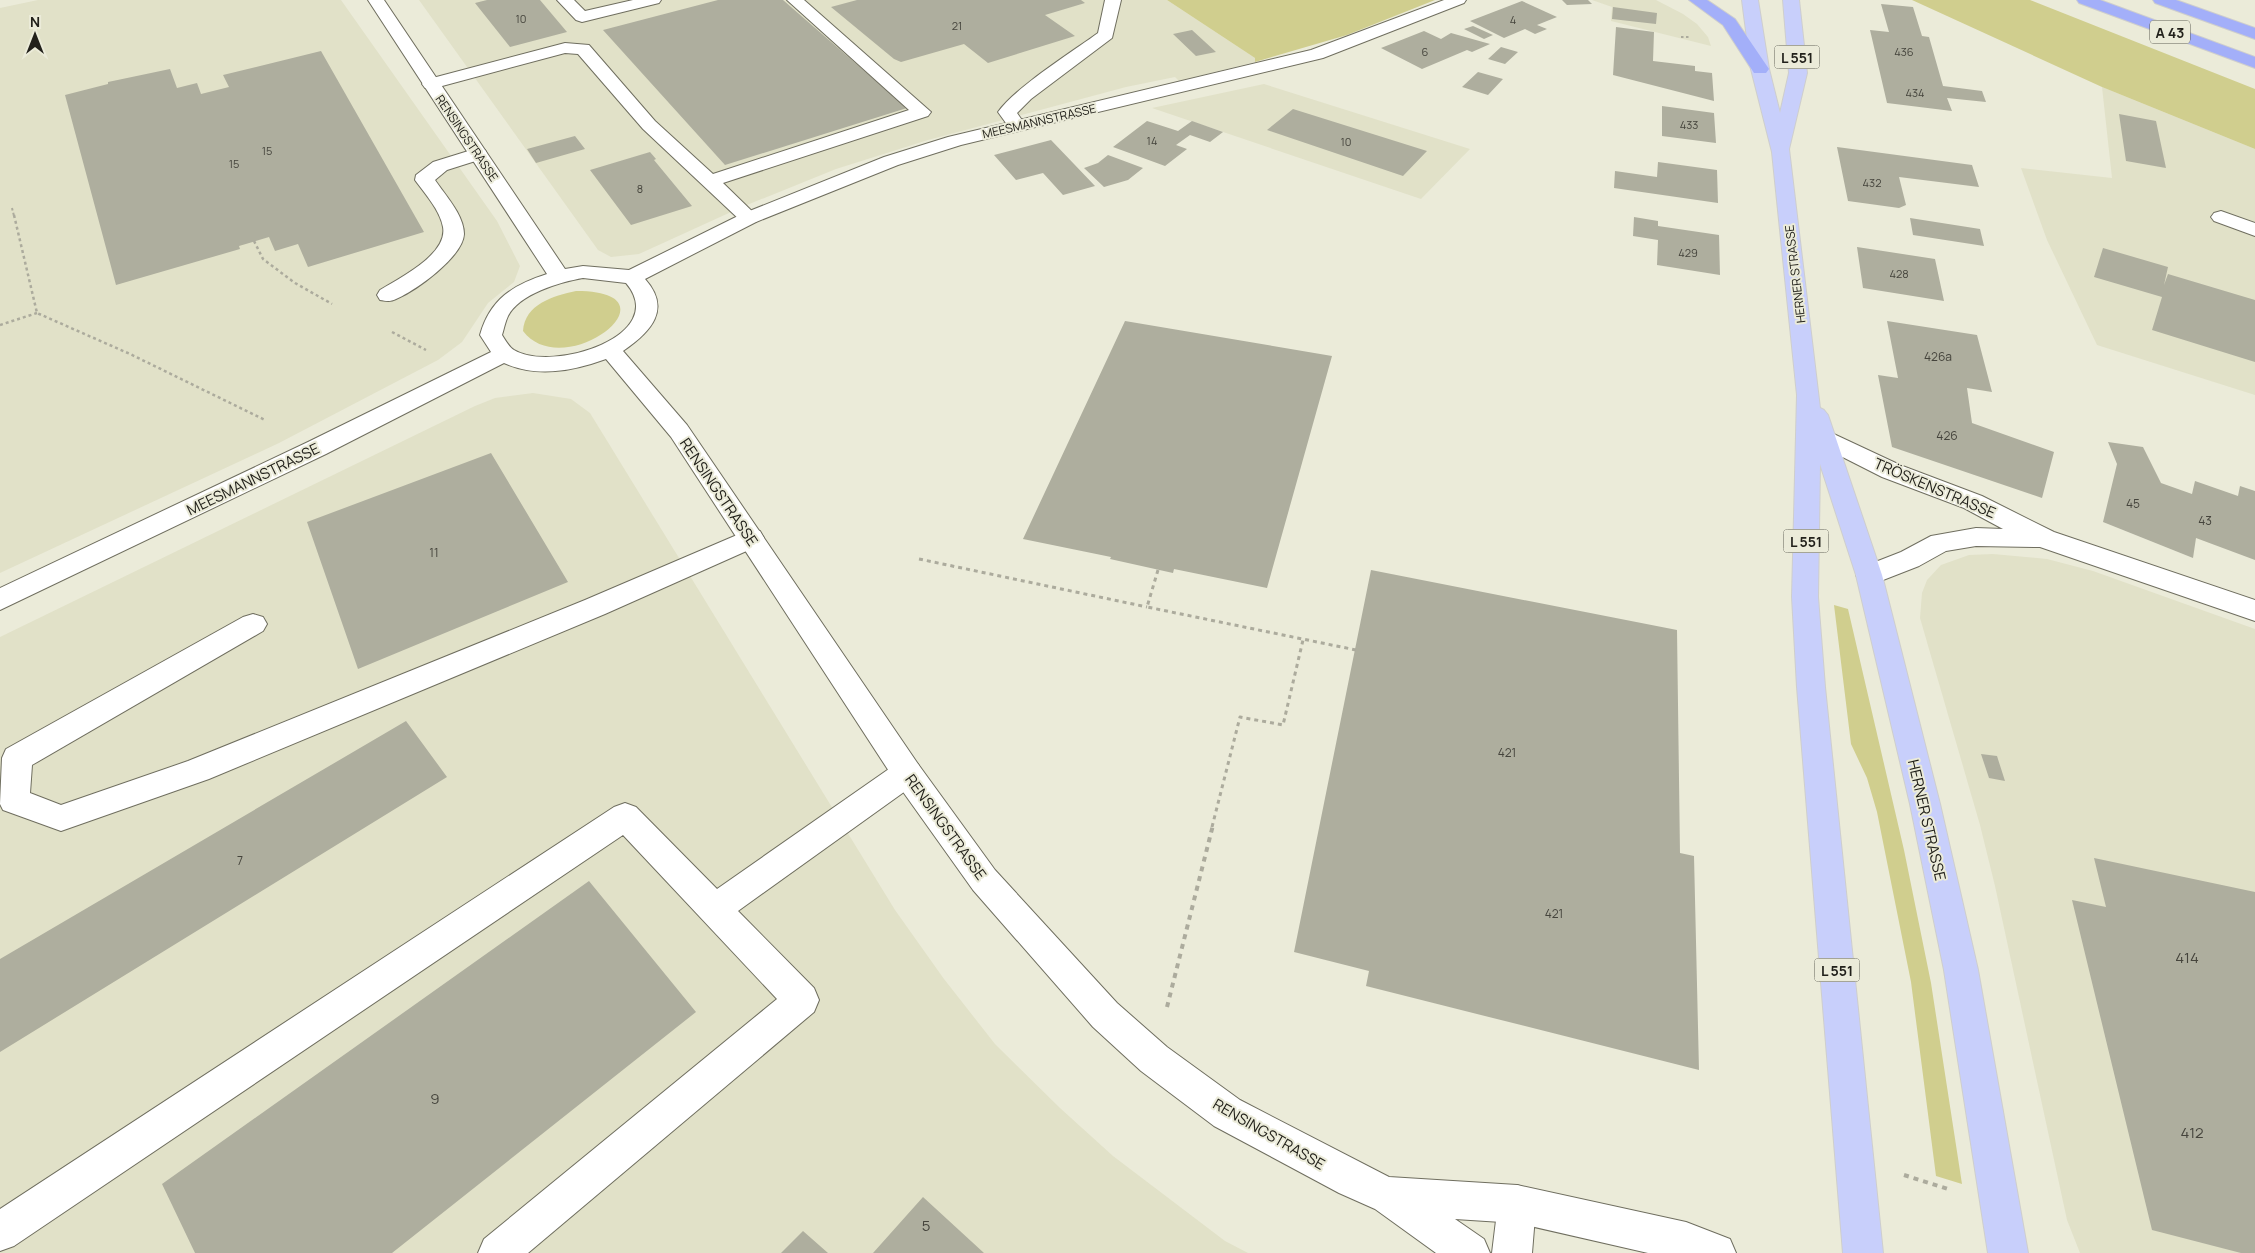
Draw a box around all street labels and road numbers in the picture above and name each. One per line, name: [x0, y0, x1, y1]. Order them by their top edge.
road number: A 43: [2150, 21, 2190, 44]
road number: L 551: [1774, 46, 1820, 68]
street label: RENSINGSTRASSE: [432, 91, 502, 185]
street label: MEESMANNSTRASSE: [980, 100, 1098, 142]
street label: HERNER STRASSE: [1781, 224, 1809, 324]
street label: RENSINGSTRASSE: [675, 434, 763, 550]
street label: MEESMANNSTRASSE: [183, 438, 323, 520]
street label: TRÖSKENSTRASSE: [1871, 453, 1999, 523]
road number: L 551: [1784, 530, 1828, 552]
street label: HERNER STRASSE: [1903, 757, 1951, 883]
street label: RENSINGSTRASSE: [900, 770, 992, 884]
road number: L 551: [1814, 958, 1860, 982]
street label: RENSINGSTRASSE: [1209, 1093, 1329, 1175]

